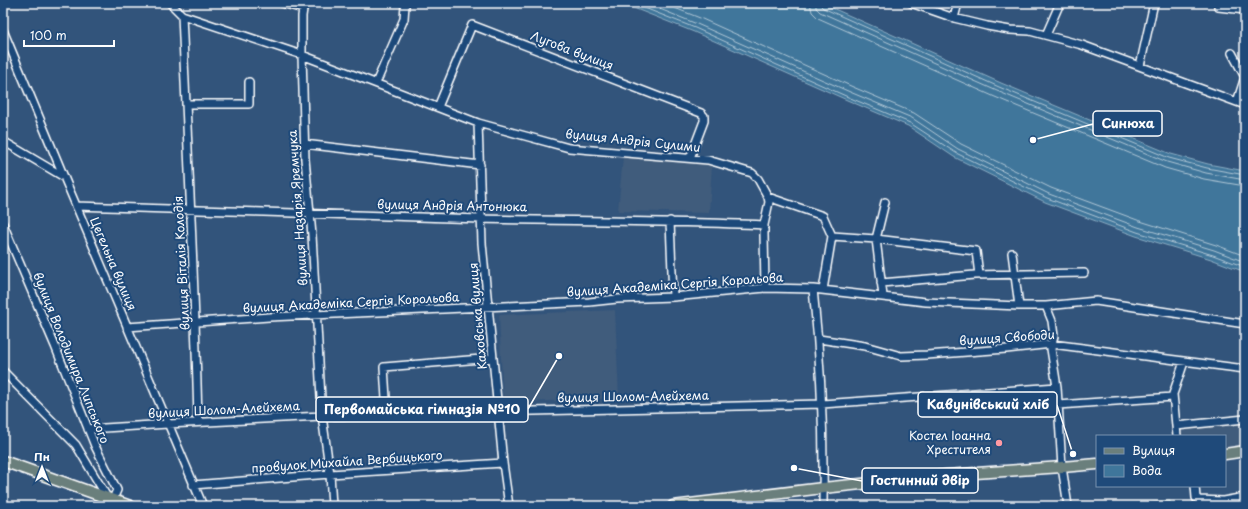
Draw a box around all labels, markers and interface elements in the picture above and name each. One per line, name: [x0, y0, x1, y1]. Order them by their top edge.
scale bar: [24, 22, 114, 48]
text: 100 m: [30, 26, 67, 44]
street label: Лугова вулиця: [528, 26, 616, 74]
callout: Синюха: [1093, 111, 1162, 136]
text: Синюха: [1101, 113, 1155, 132]
street label: вулиця Андрія Сулими: [565, 124, 702, 156]
street label: вулиця Назарія Яремчука: [283, 129, 311, 287]
street label: вулиця Віталія Колодія: [168, 195, 194, 331]
street label: вулиця Андрія Антонюка: [377, 195, 528, 215]
street label: Цегельна вулиця: [86, 214, 142, 313]
street label: Каховська вулиця: [463, 262, 491, 370]
street label: вулиця Академіка Сергія Корольова: [566, 267, 784, 301]
street label: вулиця Володимира Липського: [29, 269, 115, 446]
street label: вулиця Академіка Сергія Корольова: [242, 287, 460, 317]
street label: вулиця Свободи: [959, 325, 1055, 349]
street label: вулиця Шолом-Алейхема: [557, 386, 710, 406]
callout: Кавунівський хліб: [918, 392, 1057, 417]
text: Кавунівський хліб: [927, 394, 1049, 413]
street label: вулиця Шолом-Алейхема: [148, 396, 301, 422]
callout: Первомайська гімназія №10: [316, 397, 528, 422]
text: Первомайська гімназія №10: [324, 399, 520, 418]
place label: Костел Іоанна Хрестителя: [909, 426, 992, 458]
legend: [1096, 435, 1226, 487]
marker: Костел Іоанна Хрестителя: [994, 438, 1004, 448]
text: Вулиця: [1132, 441, 1175, 459]
street label: провулок Михайла Вербицького: [251, 445, 443, 477]
north arrow: [22, 447, 62, 487]
text: Пн: [34, 448, 50, 465]
text: Вода: [1132, 461, 1162, 479]
callout: Гостинний двір: [862, 468, 978, 493]
text: Гостинний двір: [870, 470, 970, 489]

